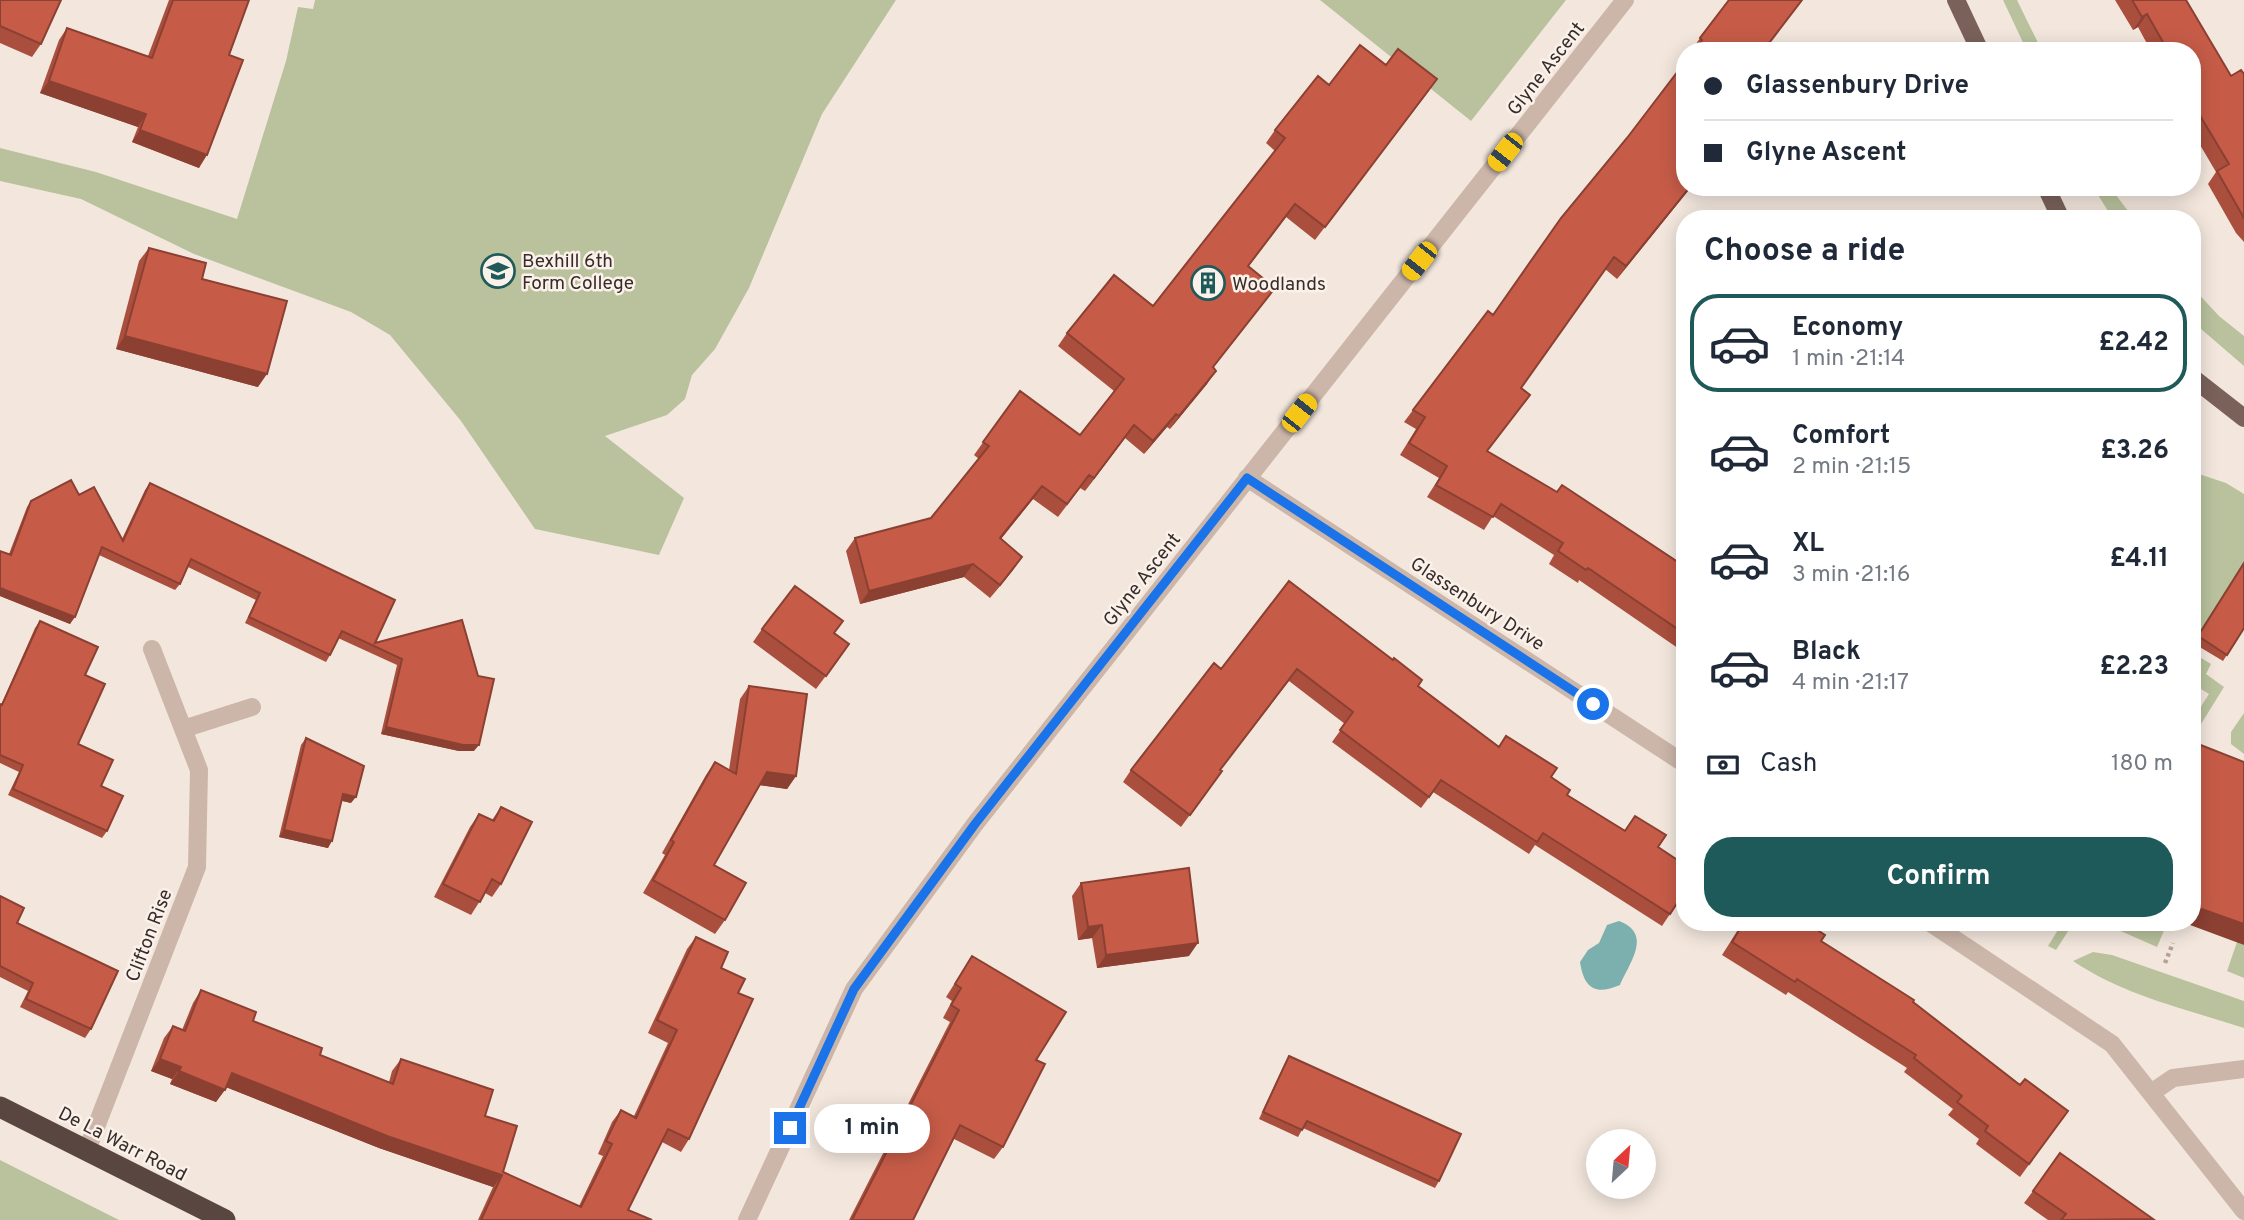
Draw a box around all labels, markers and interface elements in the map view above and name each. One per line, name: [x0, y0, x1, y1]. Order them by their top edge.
street label: Glyne Ascent: [1503, 18, 1591, 121]
text: Glassenbury Drive: [1746, 70, 1969, 103]
car: [1484, 129, 1527, 175]
text: Glyne Ascent: [1746, 137, 1906, 170]
text: Choose a ride: [1704, 232, 1905, 272]
car: [1398, 238, 1441, 284]
place label: Bexhill 6th Form College: [522, 250, 634, 296]
school or university icon: Bexhill 6th Form College: [479, 252, 517, 290]
building icon: Woodlands: [1189, 264, 1227, 302]
place label: Woodlands: [1232, 273, 1326, 297]
icon: car: [1708, 312, 1771, 375]
text: Economy: [1792, 312, 1903, 345]
text: £2.42: [2098, 327, 2169, 360]
text: 1 min · 21:14: [1792, 345, 1905, 374]
car: [1278, 390, 1321, 436]
icon: car: [1708, 420, 1771, 483]
text: Comfort: [1792, 420, 1890, 453]
text: £3.26: [2100, 435, 2169, 468]
text: 2 min · 21:15: [1792, 453, 1911, 482]
icon: car: [1708, 528, 1771, 591]
text: XL: [1792, 528, 1824, 561]
street label: Glyne Ascent: [1099, 529, 1187, 632]
text: £4.11: [2110, 543, 2169, 576]
street label: Glassenbury Drive: [1405, 552, 1549, 657]
text: 3 min · 21:16: [1792, 561, 1910, 590]
icon: car: [1708, 636, 1771, 699]
text: Black: [1792, 636, 1861, 669]
text: £2.23: [2100, 651, 2169, 684]
text: 4 min · 21:17: [1792, 669, 1909, 698]
route start: [1577, 688, 1609, 720]
icon: cash: [1704, 746, 1742, 784]
text: Cash: [1760, 748, 1817, 781]
text: 180 m: [2111, 750, 2173, 779]
button: Confirm: [1704, 837, 2173, 917]
street label: Clifton Rise: [121, 886, 179, 986]
street label: De La Warr Road: [54, 1102, 190, 1187]
callout: 1 min: [814, 1104, 930, 1152]
route end: [774, 1112, 806, 1144]
text: 1 min: [844, 1114, 900, 1143]
north arrow: [1586, 1129, 1656, 1199]
map controls: [1586, 1129, 1656, 1199]

